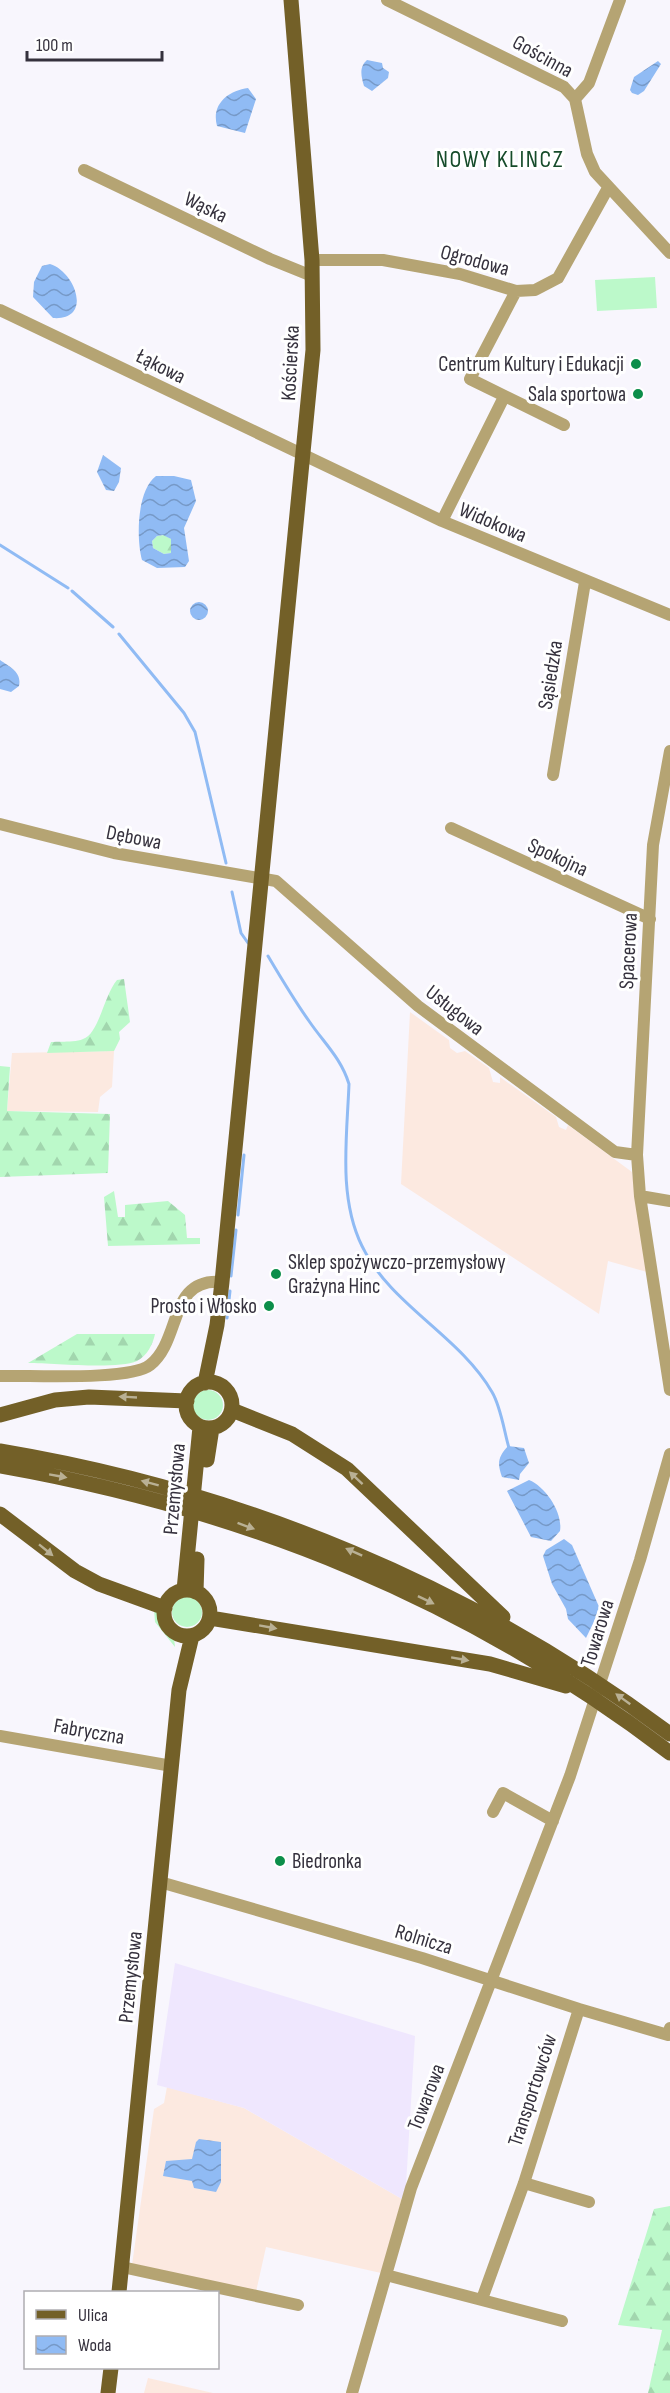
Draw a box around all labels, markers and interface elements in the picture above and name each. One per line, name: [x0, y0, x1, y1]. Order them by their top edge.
scale bar: [27, 24, 162, 62]
street label: Gościnna: [508, 30, 577, 83]
text: 100 m: [36, 35, 73, 56]
district label: NOWY KLINCZ: [436, 145, 564, 174]
street label: Wąska: [180, 186, 231, 229]
street label: Ogrodowa: [438, 239, 512, 282]
street label: Kościerska: [276, 325, 305, 401]
street label: Łąkowa: [131, 343, 190, 389]
place label: Centrum Kultury i Edukacji: [438, 352, 624, 377]
marker: Centrum Kultury i Edukacji: [629, 357, 643, 371]
place label: Sala sportowa: [528, 382, 626, 407]
marker: Sala sportowa: [631, 387, 645, 401]
street label: Widokowa: [455, 497, 530, 548]
street label: Sąsiedzka: [533, 639, 568, 711]
street label: Dębowa: [104, 820, 164, 855]
street label: Spokojna: [524, 833, 592, 882]
street label: Spacerowa: [614, 912, 643, 990]
street label: Usługowa: [421, 980, 489, 1041]
place label: Sklep spożywczo-przemysłowy Grażyna Hinc: [288, 1250, 506, 1299]
marker: Sklep spożywczo-przemysłowy Grażyna Hinc: [269, 1267, 283, 1281]
place label: Prosto i Włosko: [150, 1294, 257, 1319]
marker: Prosto i Włosko: [262, 1299, 276, 1313]
one-way arrow: [119, 1393, 138, 1402]
street label: Przemysłowa: [158, 1442, 191, 1536]
one-way arrow: [48, 1472, 67, 1481]
one-way arrow: [349, 1472, 364, 1485]
one-way arrow: [141, 1477, 159, 1487]
one-way arrow: [237, 1521, 255, 1531]
one-way arrow: [38, 1544, 54, 1557]
one-way arrow: [345, 1547, 363, 1557]
one-way arrow: [417, 1595, 435, 1605]
street label: Towarowa: [575, 1596, 620, 1670]
one-way arrow: [259, 1622, 278, 1631]
one-way arrow: [451, 1655, 470, 1664]
one-way arrow: [615, 1694, 630, 1706]
street label: Fabryczna: [52, 1713, 126, 1750]
place label: Biedronka: [292, 1849, 362, 1874]
marker: Biedronka: [273, 1854, 287, 1868]
street label: Rolnicza: [392, 1919, 456, 1960]
street label: Przemysłowa: [113, 1930, 148, 2024]
street label: Transportowców: [503, 2031, 562, 2149]
street label: Towarowa: [402, 2060, 451, 2134]
legend: [24, 2291, 219, 2369]
text: Ulica: [78, 2305, 108, 2326]
text: Woda: [78, 2335, 111, 2356]

